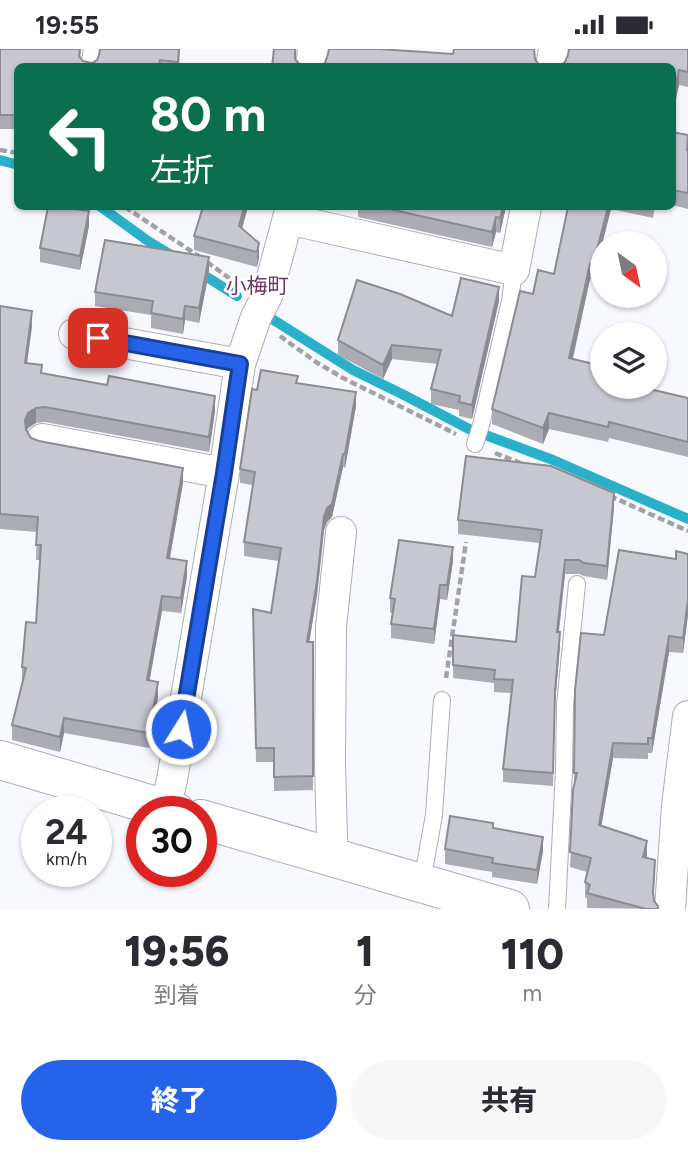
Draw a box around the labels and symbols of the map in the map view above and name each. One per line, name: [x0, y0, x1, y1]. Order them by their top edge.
north arrow: [590, 231, 667, 308]
district label: 小梅町: [226, 273, 289, 298]
pin: [68, 308, 128, 368]
position arrow: [144, 692, 218, 766]
speed limit sign: 30: [126, 796, 217, 887]

